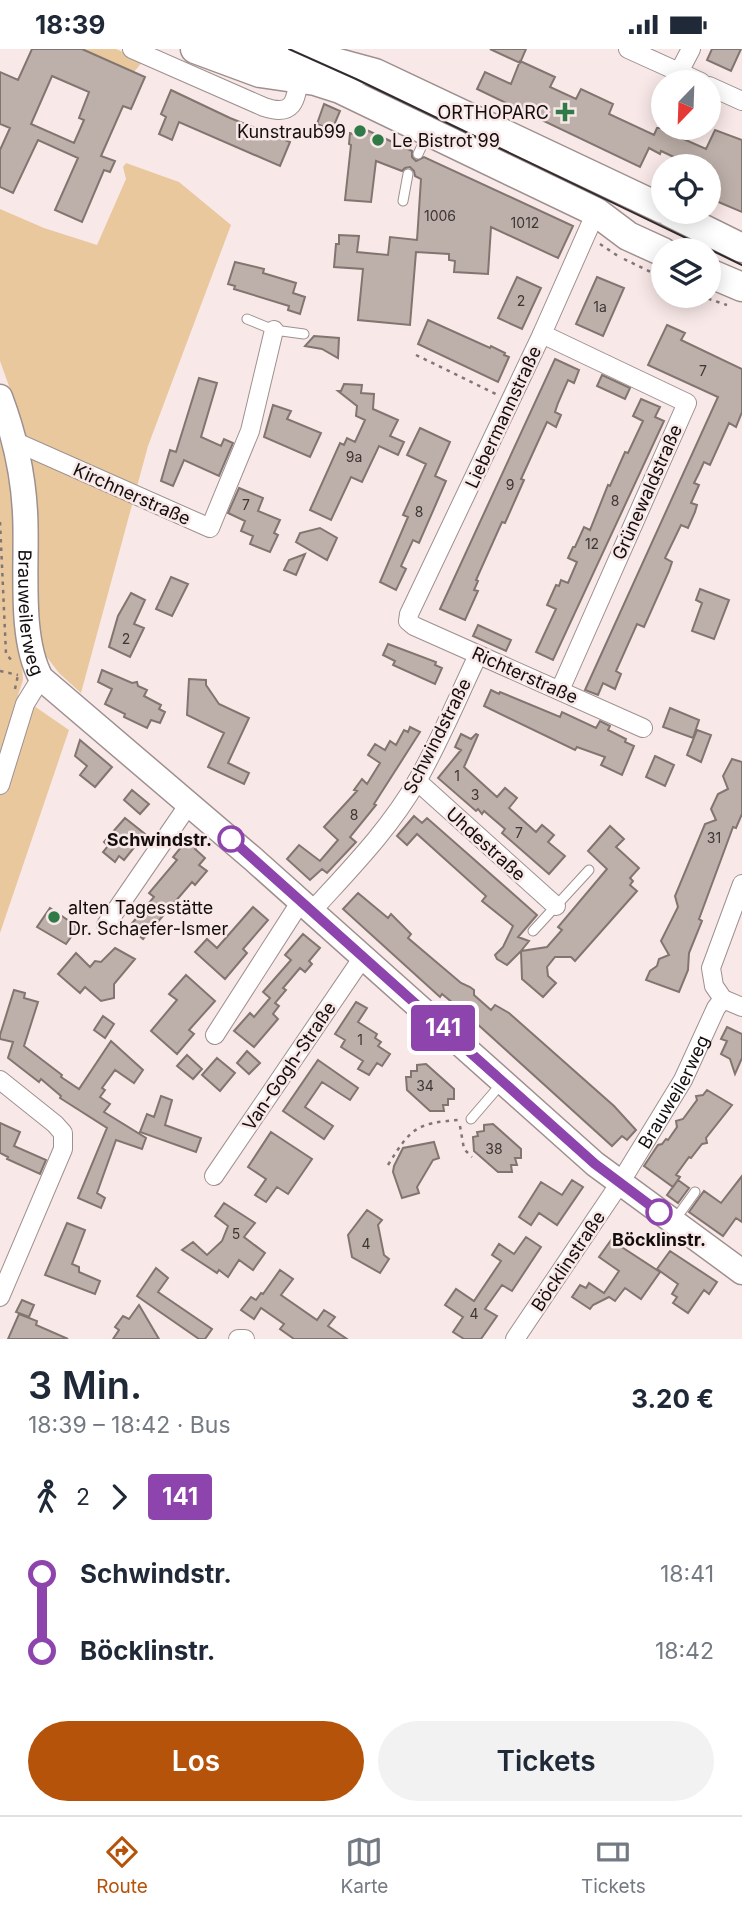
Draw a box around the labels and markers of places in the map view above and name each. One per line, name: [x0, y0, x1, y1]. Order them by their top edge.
place label: ORTHOPARC: [438, 102, 549, 123]
marker: ORTHOPARC: [555, 102, 575, 122]
place label: Kunstraub99: [237, 121, 346, 142]
marker: Kunstraub99: [352, 123, 368, 139]
place label: Le Bistrot 99: [392, 130, 500, 151]
marker: Le Bistrot 99: [370, 132, 386, 148]
marker: Schwindstr.: [218, 826, 244, 852]
place label: Schwindstr.: [107, 829, 212, 850]
place label: alten Tagesstätte Dr. Schaefer-Ismer: [68, 897, 229, 939]
marker: alten Tagesstätte Dr. Schaefer-Ismer: [46, 909, 62, 925]
marker: Böcklinstr.: [646, 1199, 672, 1225]
place label: Böcklinstr.: [612, 1229, 706, 1250]

